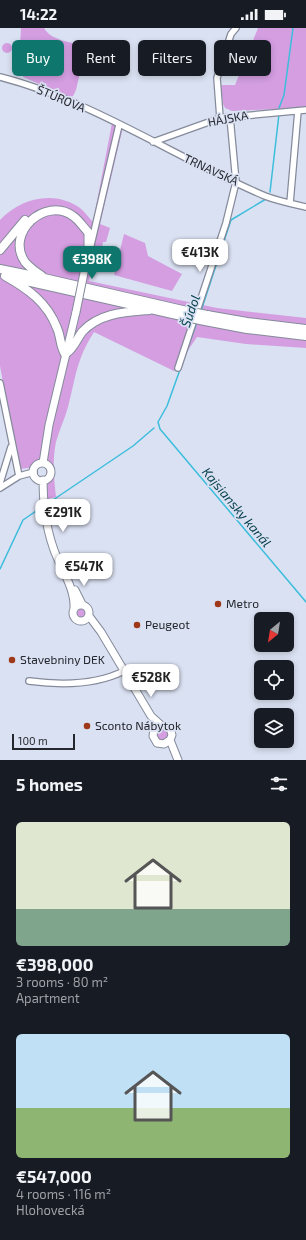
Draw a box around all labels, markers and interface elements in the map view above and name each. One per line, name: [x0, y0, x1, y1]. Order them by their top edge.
text: 14:22: [20, 5, 57, 23]
chip: Buy: [12, 40, 64, 76]
chip: Rent: [72, 40, 130, 76]
chip: Filters: [138, 40, 206, 76]
chip: New: [214, 40, 271, 76]
street label: ŠTÚROVA: [35, 82, 88, 115]
street label: HÁJSKA: [206, 107, 250, 129]
street label: TRNAVSKÁ: [182, 150, 241, 188]
pin: €413K: [172, 239, 228, 273]
text: €413K: [181, 244, 219, 260]
pin: €398K: [64, 246, 120, 280]
text: €398K: [72, 251, 112, 267]
water label: Šúdol: [177, 293, 203, 329]
water label: Kajsiansky kanál: [199, 464, 275, 550]
pin: €291K: [35, 499, 91, 533]
text: €291K: [44, 504, 82, 520]
pin: €547K: [56, 553, 112, 587]
text: €547K: [65, 558, 103, 574]
place label: Metro: [226, 596, 259, 610]
marker: Metro: [213, 599, 223, 609]
north arrow: [254, 612, 294, 652]
map controls: [254, 612, 294, 748]
place label: Peugeot: [145, 617, 190, 631]
marker: Peugeot: [132, 620, 142, 630]
place label: Stavebniny DEK: [20, 652, 105, 666]
marker: Stavebniny DEK: [7, 655, 17, 665]
button: locate: [254, 660, 294, 700]
pin: €528K: [123, 664, 179, 698]
text: €528K: [131, 669, 171, 685]
button: layers: [254, 708, 294, 748]
place label: Sconto Nábytok: [95, 718, 181, 732]
marker: Sconto Nábytok: [82, 721, 92, 731]
scale bar: [12, 732, 75, 751]
text: 100 m: [18, 734, 48, 747]
icon: filters: [268, 773, 290, 795]
text: 5 homes: [16, 774, 83, 794]
icon: home: [117, 848, 189, 920]
text: €398,000: [16, 954, 93, 974]
text: 3 rooms · 80 m²: [16, 974, 108, 990]
text: Apartment: [16, 990, 80, 1006]
icon: home: [117, 1060, 189, 1132]
text: €547,000: [16, 1166, 92, 1186]
text: 4 rooms · 116 m²: [16, 1186, 111, 1202]
text: Hlohovecká: [16, 1202, 85, 1218]

